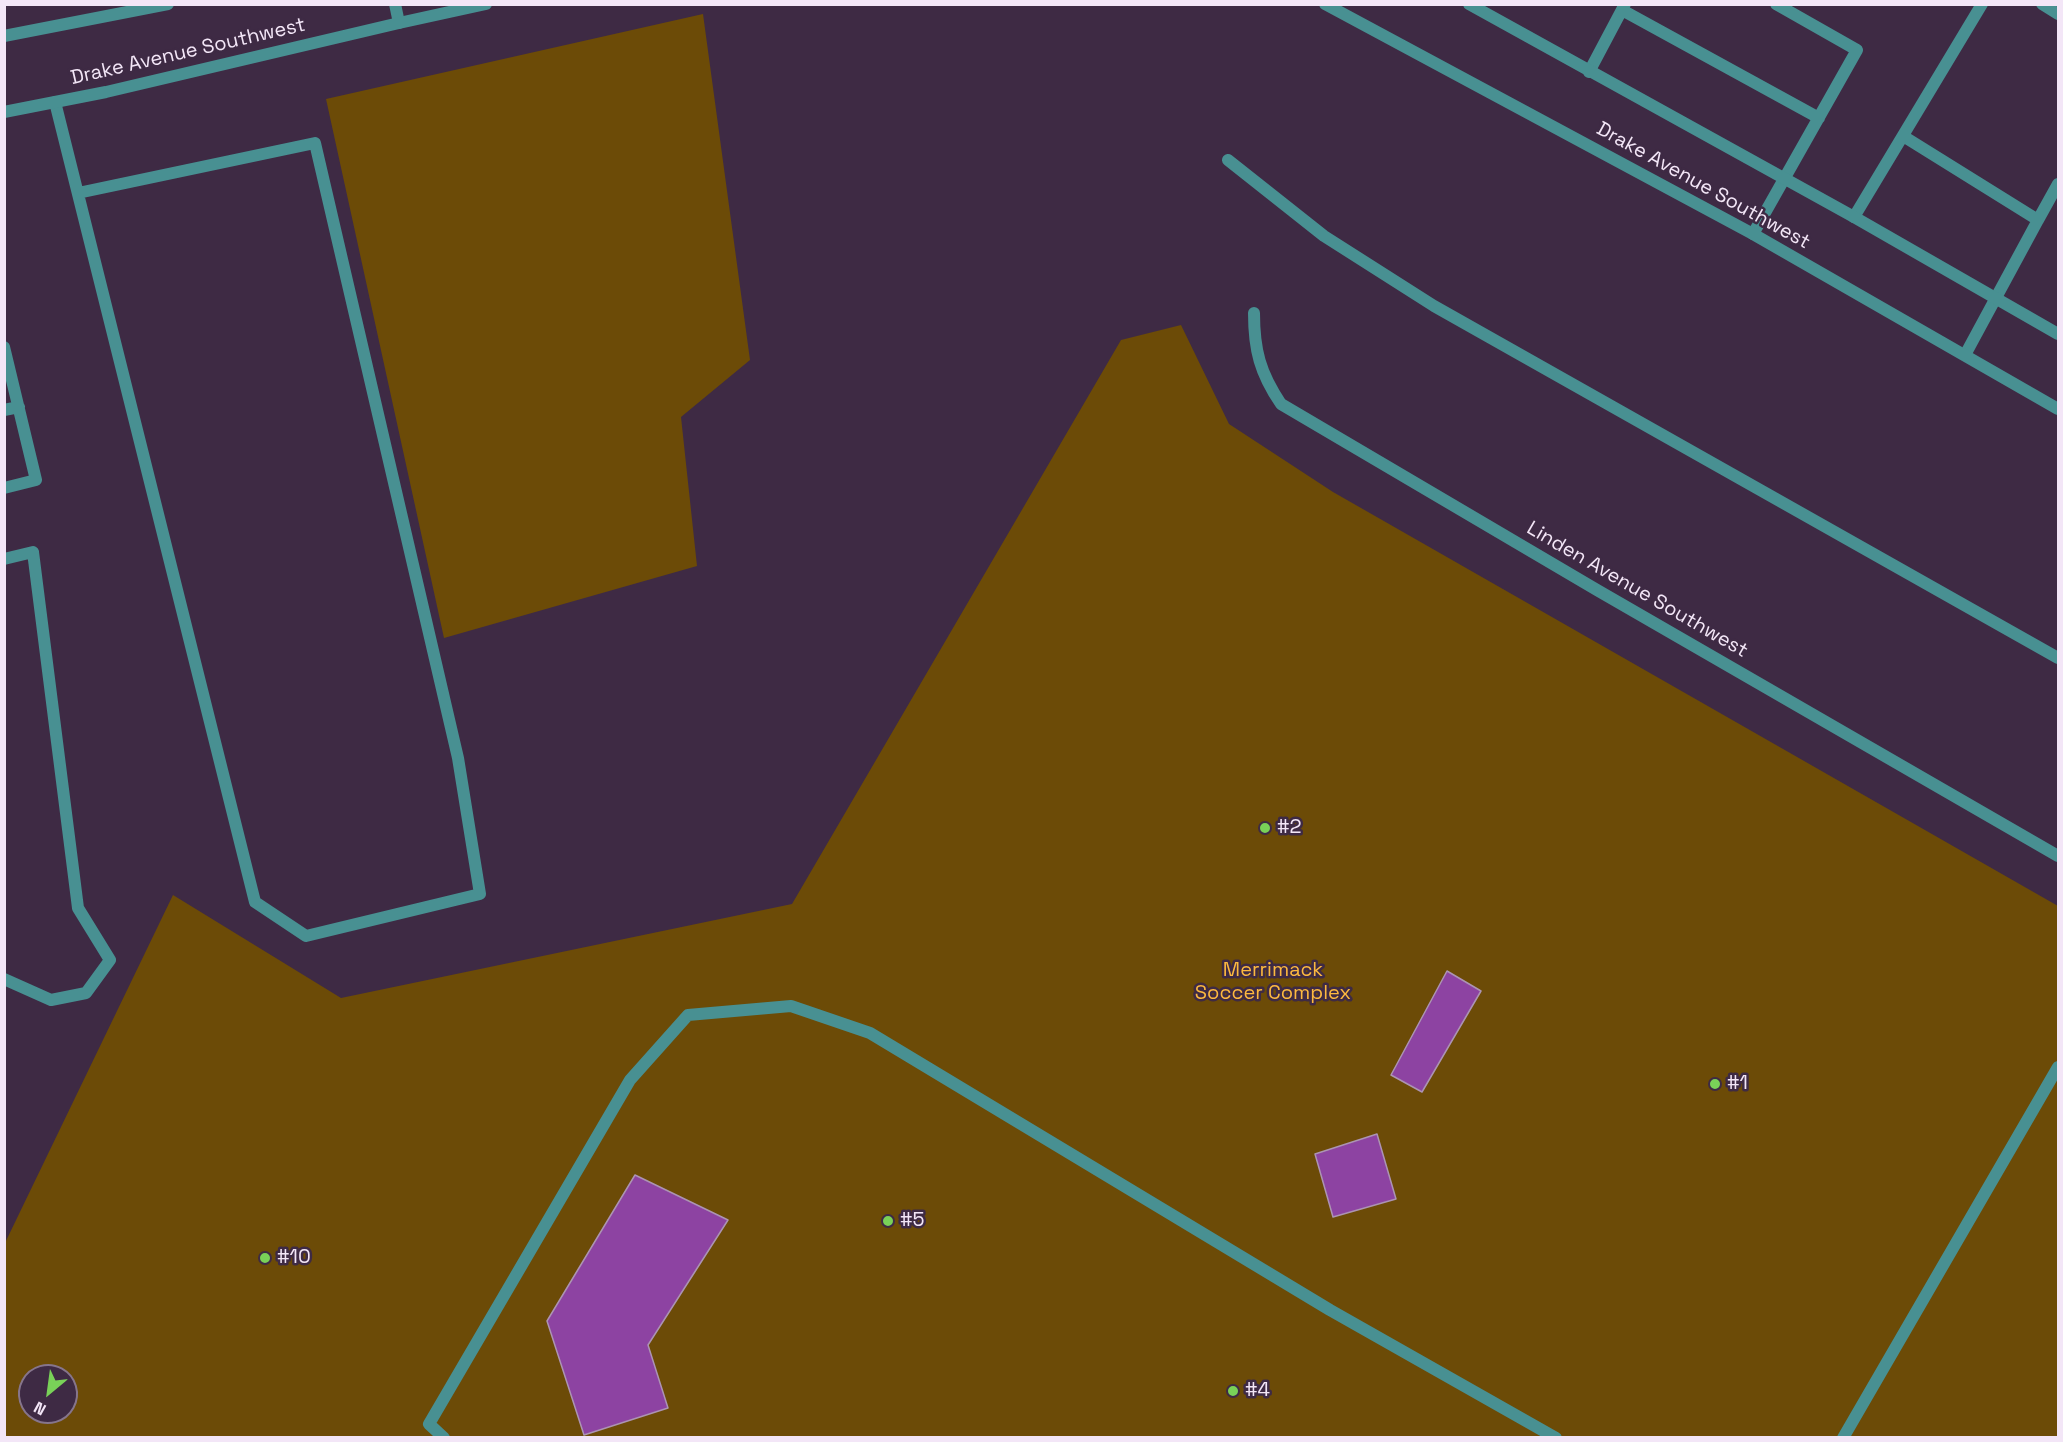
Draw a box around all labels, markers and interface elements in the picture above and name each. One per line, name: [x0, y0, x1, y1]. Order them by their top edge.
street label: Drake Avenue Southwest: [68, 13, 308, 91]
street label: Drake Avenue Southwest: [1592, 117, 1814, 255]
street label: Linden Avenue Southwest: [1522, 517, 1752, 663]
place label: #2: [1277, 816, 1302, 840]
marker: #2: [1258, 821, 1272, 835]
park label: Merrimack Soccer Complex: [1195, 959, 1351, 1006]
place label: #1: [1727, 1072, 1748, 1096]
marker: #1: [1708, 1077, 1722, 1091]
place label: #5: [900, 1209, 925, 1233]
marker: #5: [881, 1214, 895, 1228]
place label: #10: [277, 1246, 311, 1270]
marker: #10: [258, 1251, 272, 1265]
north arrow: [18, 1364, 78, 1424]
place label: #4: [1245, 1379, 1270, 1403]
marker: #4: [1226, 1384, 1240, 1398]
text: N: [30, 1397, 50, 1420]

